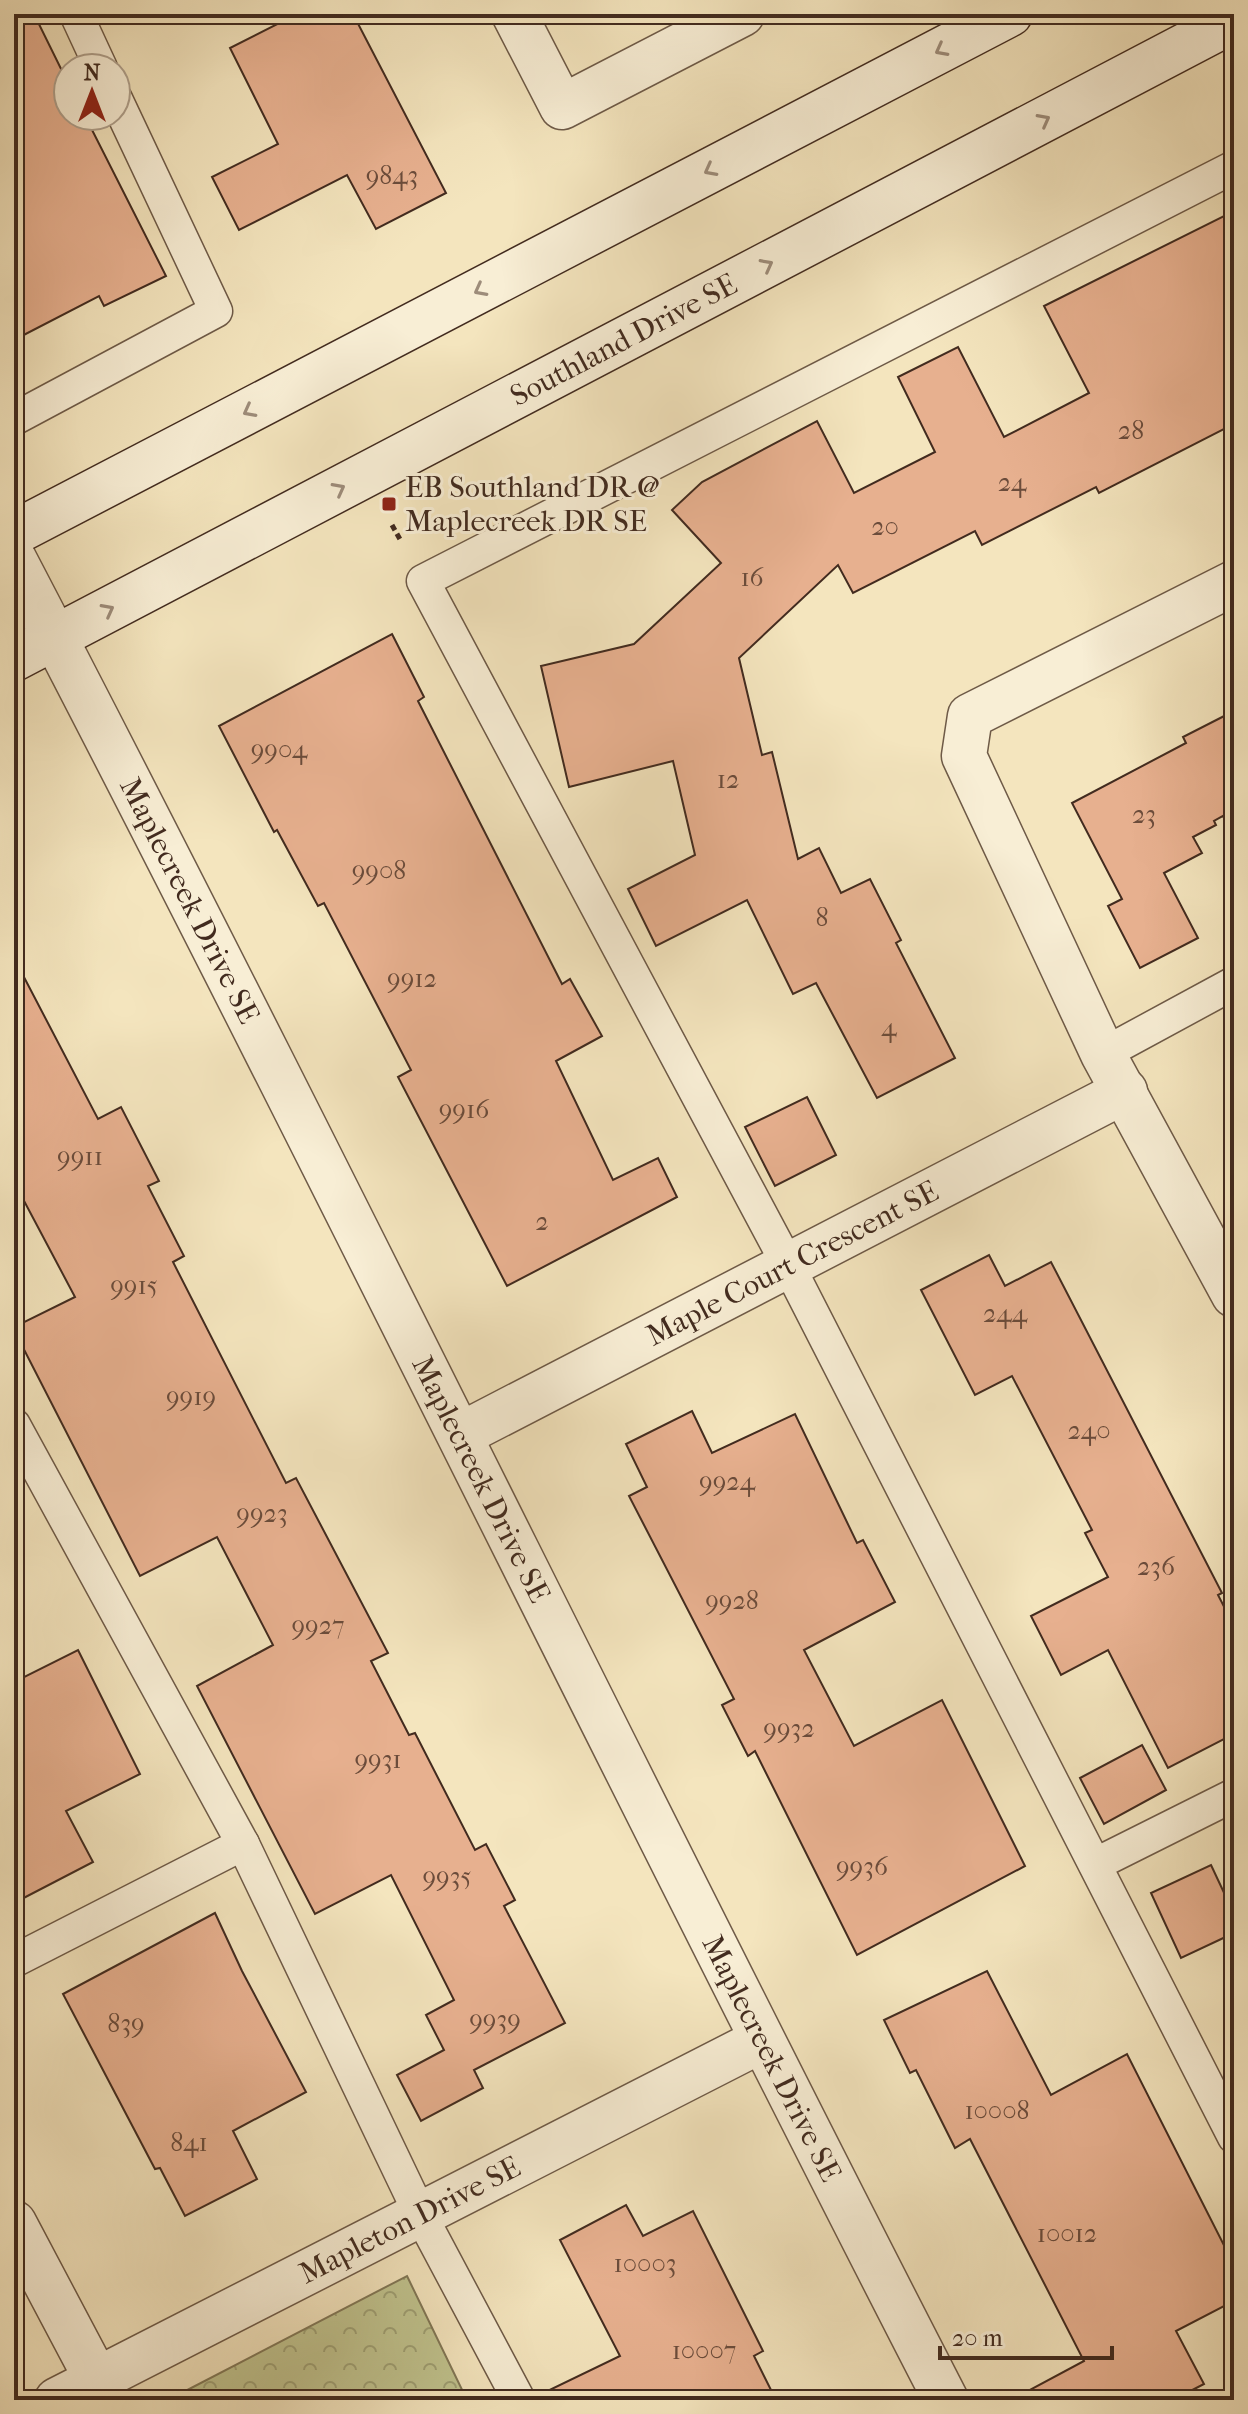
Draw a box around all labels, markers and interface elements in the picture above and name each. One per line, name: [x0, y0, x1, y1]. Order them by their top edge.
one-way arrow: [935, 41, 949, 56]
north arrow: [52, 52, 132, 132]
text: N: [84, 60, 101, 86]
one-way arrow: [1035, 114, 1050, 129]
house number: 9843: [366, 160, 418, 191]
one-way arrow: [704, 161, 719, 176]
one-way arrow: [759, 259, 774, 274]
street label: Southland Drive SE: [505, 267, 743, 414]
one-way arrow: [473, 281, 488, 296]
one-way arrow: [243, 401, 258, 416]
house number: 28: [1118, 415, 1144, 446]
house number: 24: [998, 467, 1027, 498]
place label: EB Southland DR @ Maplecreek DR SE: [405, 470, 659, 539]
one-way arrow: [330, 484, 345, 499]
marker: EB Southland DR @ Maplecreek DR SE: [380, 495, 398, 513]
house number: 20: [871, 511, 899, 542]
house number: 16: [740, 562, 765, 593]
one-way arrow: [100, 605, 115, 620]
house number: 9904: [251, 734, 308, 765]
house number: 12: [717, 764, 739, 795]
street label: Maplecreek Drive SE: [112, 772, 266, 1029]
house number: 23: [1132, 799, 1156, 830]
house number: 9908: [352, 855, 406, 886]
house number: 8: [815, 902, 829, 933]
house number: 9912: [387, 963, 437, 994]
house number: 4: [881, 1012, 897, 1043]
house number: 9916: [439, 1094, 490, 1125]
house number: 9911: [57, 1141, 103, 1172]
street label: Maple Court Crescent SE: [641, 1174, 944, 1354]
house number: 2: [535, 1206, 549, 1237]
house number: 9915: [110, 1270, 158, 1301]
house number: 244: [983, 1298, 1028, 1329]
street label: Maplecreek Drive SE: [404, 1350, 557, 1609]
house number: 9919: [166, 1381, 216, 1412]
house number: 240: [1067, 1415, 1111, 1446]
house number: 9924: [699, 1466, 756, 1497]
house number: 9923: [236, 1498, 288, 1529]
house number: 236: [1137, 1551, 1176, 1582]
house number: 9928: [705, 1585, 759, 1616]
house number: 9927: [291, 1610, 345, 1641]
house number: 9932: [763, 1713, 815, 1744]
house number: 9931: [354, 1744, 402, 1775]
house number: 9936: [836, 1851, 889, 1882]
house number: 9935: [422, 1861, 472, 1892]
street label: Maplecreek Drive SE: [695, 1930, 848, 2187]
house number: 9939: [469, 2004, 521, 2035]
house number: 839: [107, 2008, 145, 2039]
house number: 10008: [964, 2095, 1030, 2126]
house number: 841: [170, 2127, 208, 2158]
street label: Mapleton Drive SE: [294, 2149, 526, 2291]
house number: 10012: [1037, 2218, 1097, 2249]
house number: 10003: [614, 2248, 676, 2279]
scale bar: [940, 2310, 1112, 2360]
text: 20 m: [952, 2324, 1003, 2352]
house number: 10007: [672, 2335, 736, 2366]

